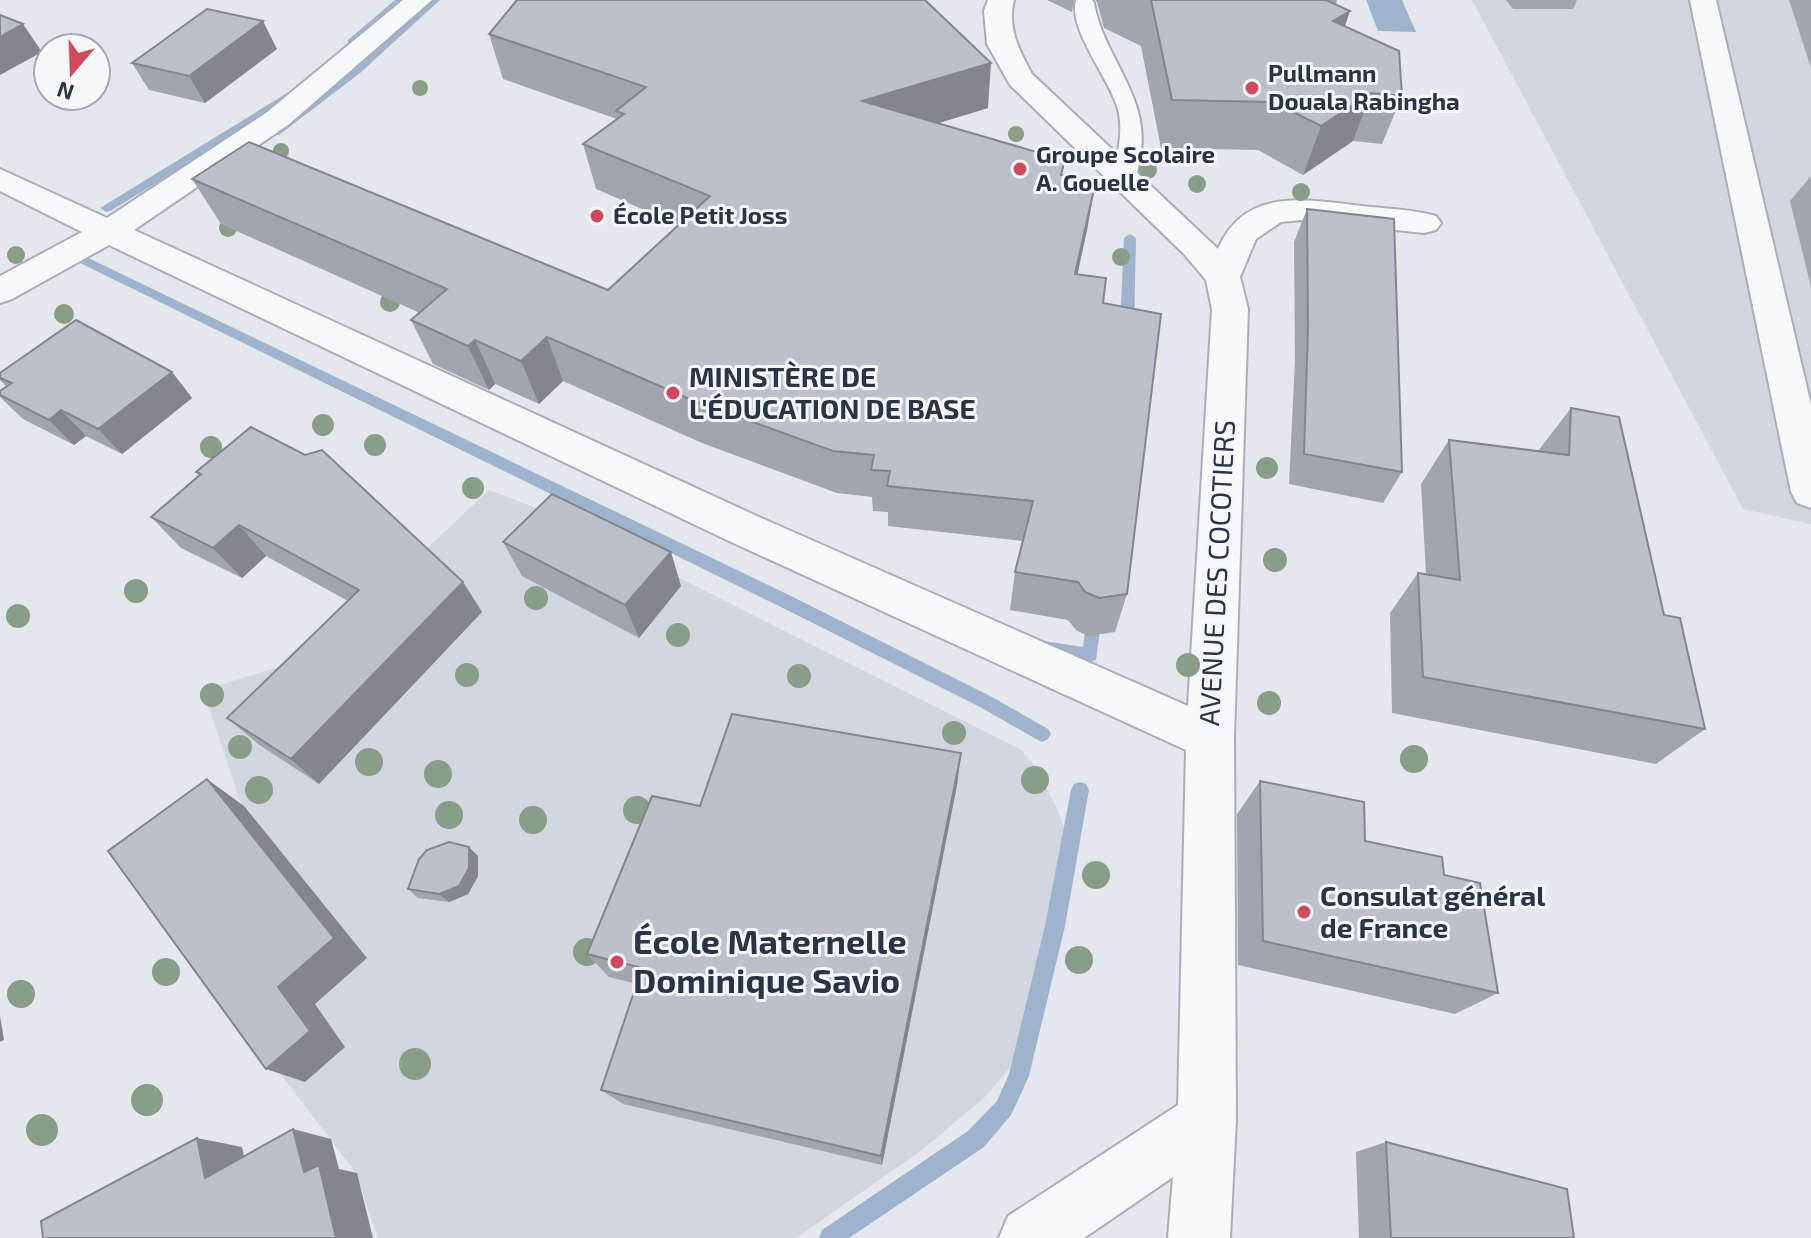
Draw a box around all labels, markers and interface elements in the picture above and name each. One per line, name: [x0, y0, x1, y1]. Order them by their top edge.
north arrow: [32, 32, 112, 112]
place label: Pullmann Douala Rabingha: [1268, 58, 1460, 115]
text: N: [53, 77, 77, 107]
marker: Pullmann Douala Rabingha: [1243, 79, 1261, 97]
place label: Groupe Scolaire A. Gouelle: [1036, 139, 1215, 196]
marker: Groupe Scolaire A. Gouelle: [1011, 160, 1029, 178]
place label: École Petit Joss: [613, 200, 788, 229]
marker: École Petit Joss: [588, 207, 606, 225]
place label: MINISTÈRE DE L'ÉDUCATION DE BASE: [689, 359, 976, 425]
marker: MINISTÈRE DE L'ÉDUCATION DE BASE: [664, 384, 682, 402]
street label: AVENUE DES COCOTIERS: [1191, 419, 1241, 727]
place label: Consulat général de France: [1320, 878, 1546, 944]
marker: Consulat général de France: [1295, 903, 1313, 921]
place label: École Maternelle Dominique Savio: [633, 920, 907, 1000]
marker: École Maternelle Dominique Savio: [608, 953, 626, 971]

